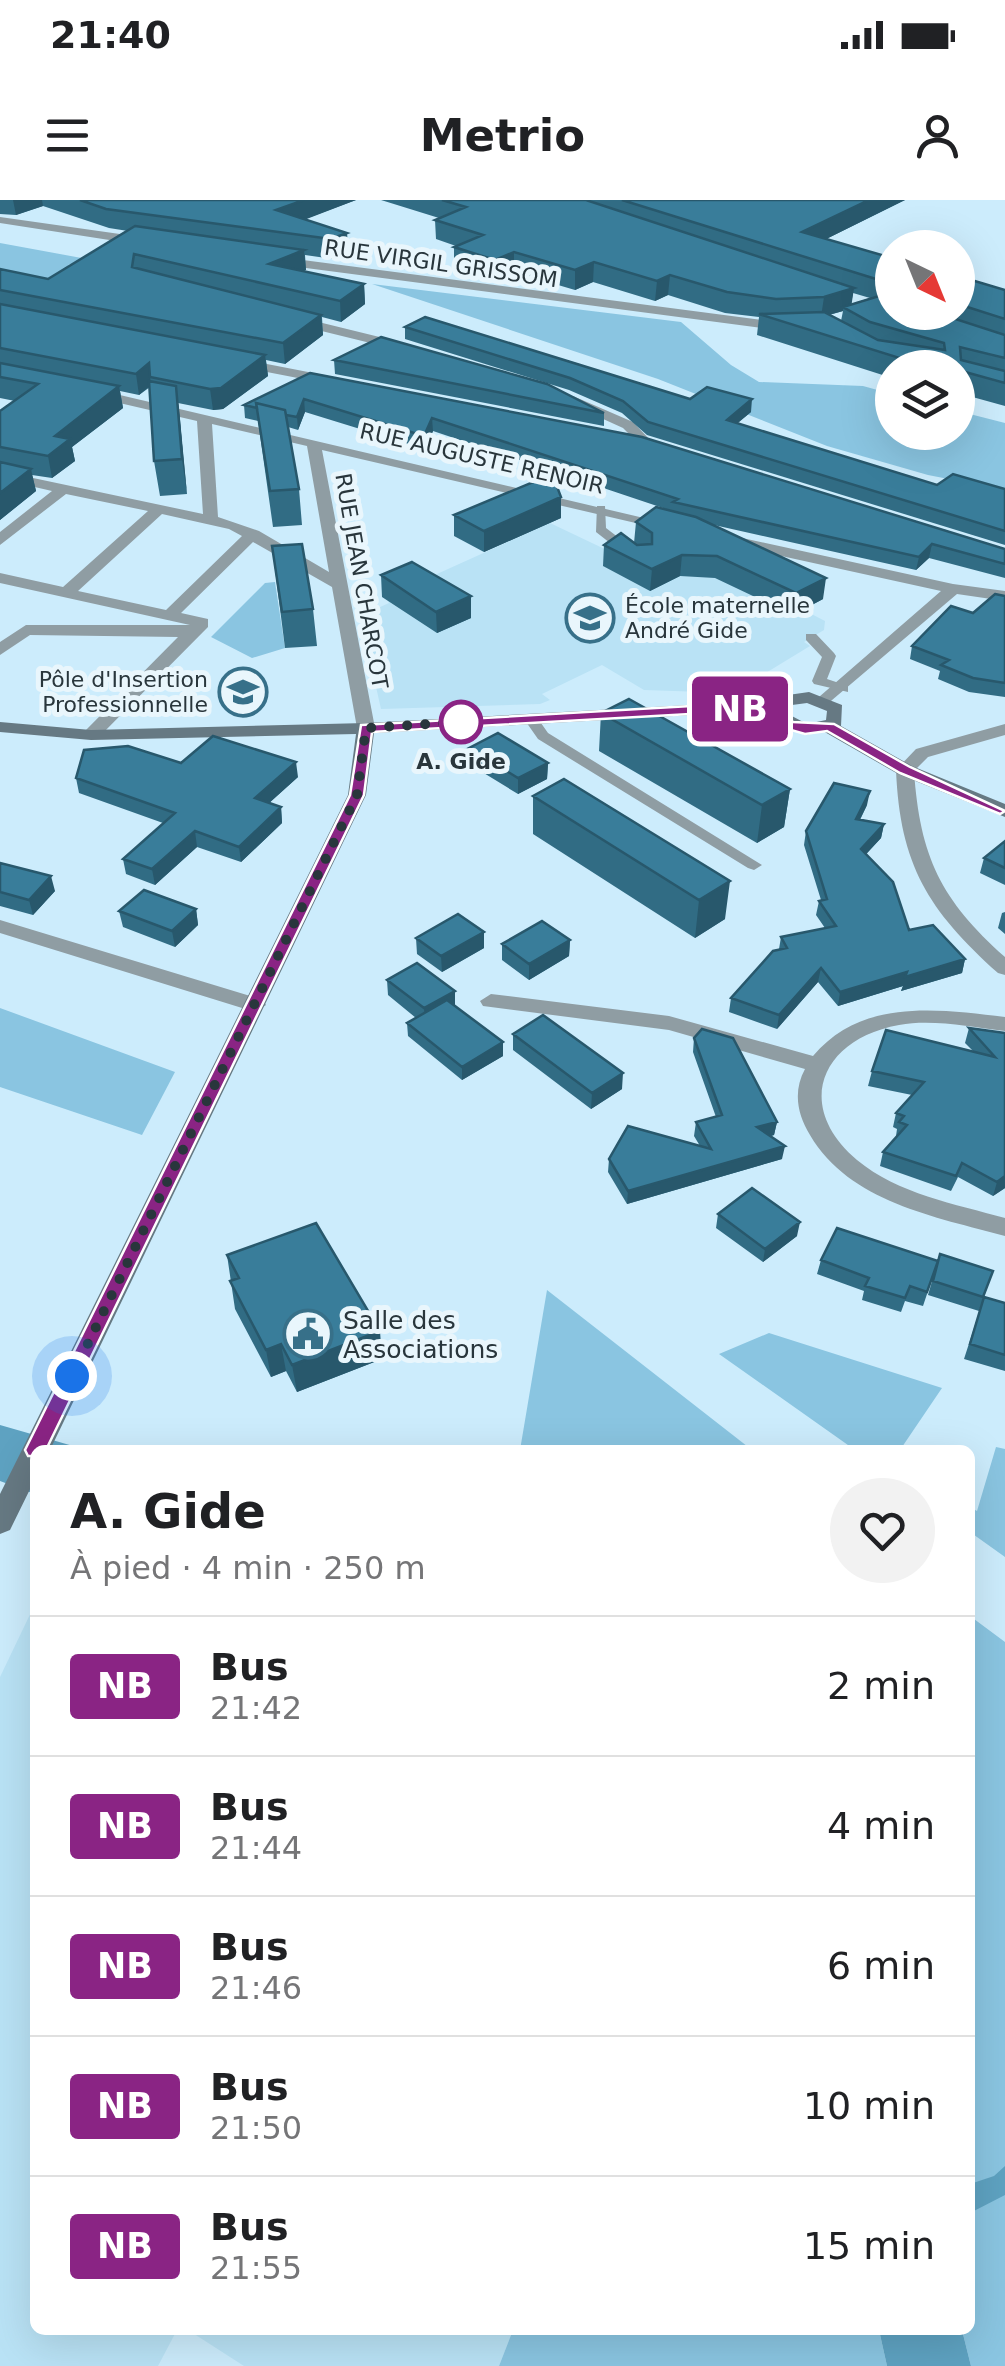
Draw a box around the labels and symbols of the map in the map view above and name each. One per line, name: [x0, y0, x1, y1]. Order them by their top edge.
north arrow: [875, 230, 975, 330]
street label: RUE VIRGIL GRISSOM: [323, 235, 559, 292]
street label: RUE AUGUSTE RENOIR: [357, 418, 606, 499]
street label: RUE JEAN CHARCOT: [330, 471, 393, 691]
school or university icon: École maternelle André Gide: [564, 592, 616, 644]
place label: École maternelle André Gide: [625, 593, 810, 643]
school or university icon: Pôle d'Insertion Professionnelle: [217, 666, 269, 718]
place label: Pôle d'Insertion Professionnelle: [39, 667, 208, 717]
line badge: NB: [695, 676, 785, 742]
marker: A. Gide: [440, 701, 482, 743]
place label: A. Gide: [416, 749, 506, 774]
place label: Salle des Associations: [343, 1306, 498, 1364]
public building icon: Salle des Associations: [282, 1308, 334, 1360]
your location: [47, 1351, 97, 1401]

